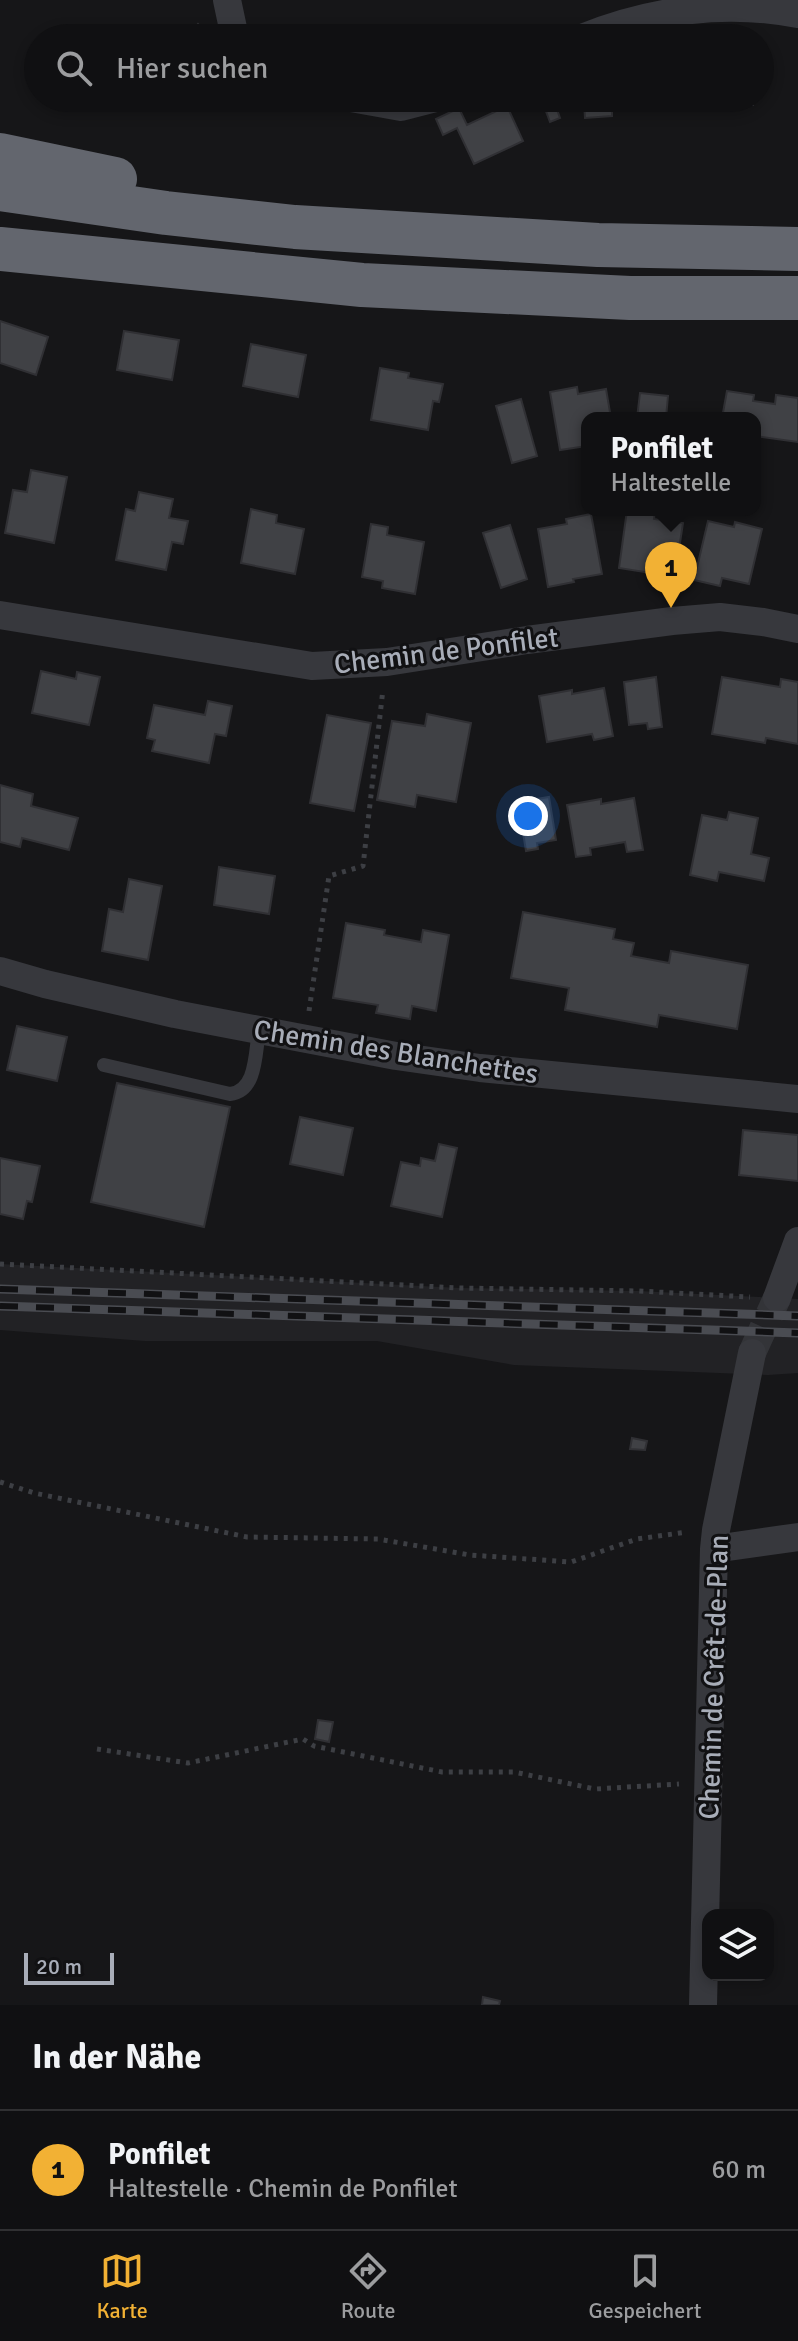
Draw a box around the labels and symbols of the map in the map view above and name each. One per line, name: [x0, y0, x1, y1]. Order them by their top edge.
pin: 1: [645, 542, 697, 608]
street label: Chemin de Ponfilet: [332, 620, 560, 682]
your location: [508, 796, 548, 836]
street label: Chemin des Blanchettes: [251, 1013, 540, 1091]
street label: Chemin de Crêt-de-Plan: [692, 1534, 736, 1820]
scale bar: [24, 1949, 114, 1985]

